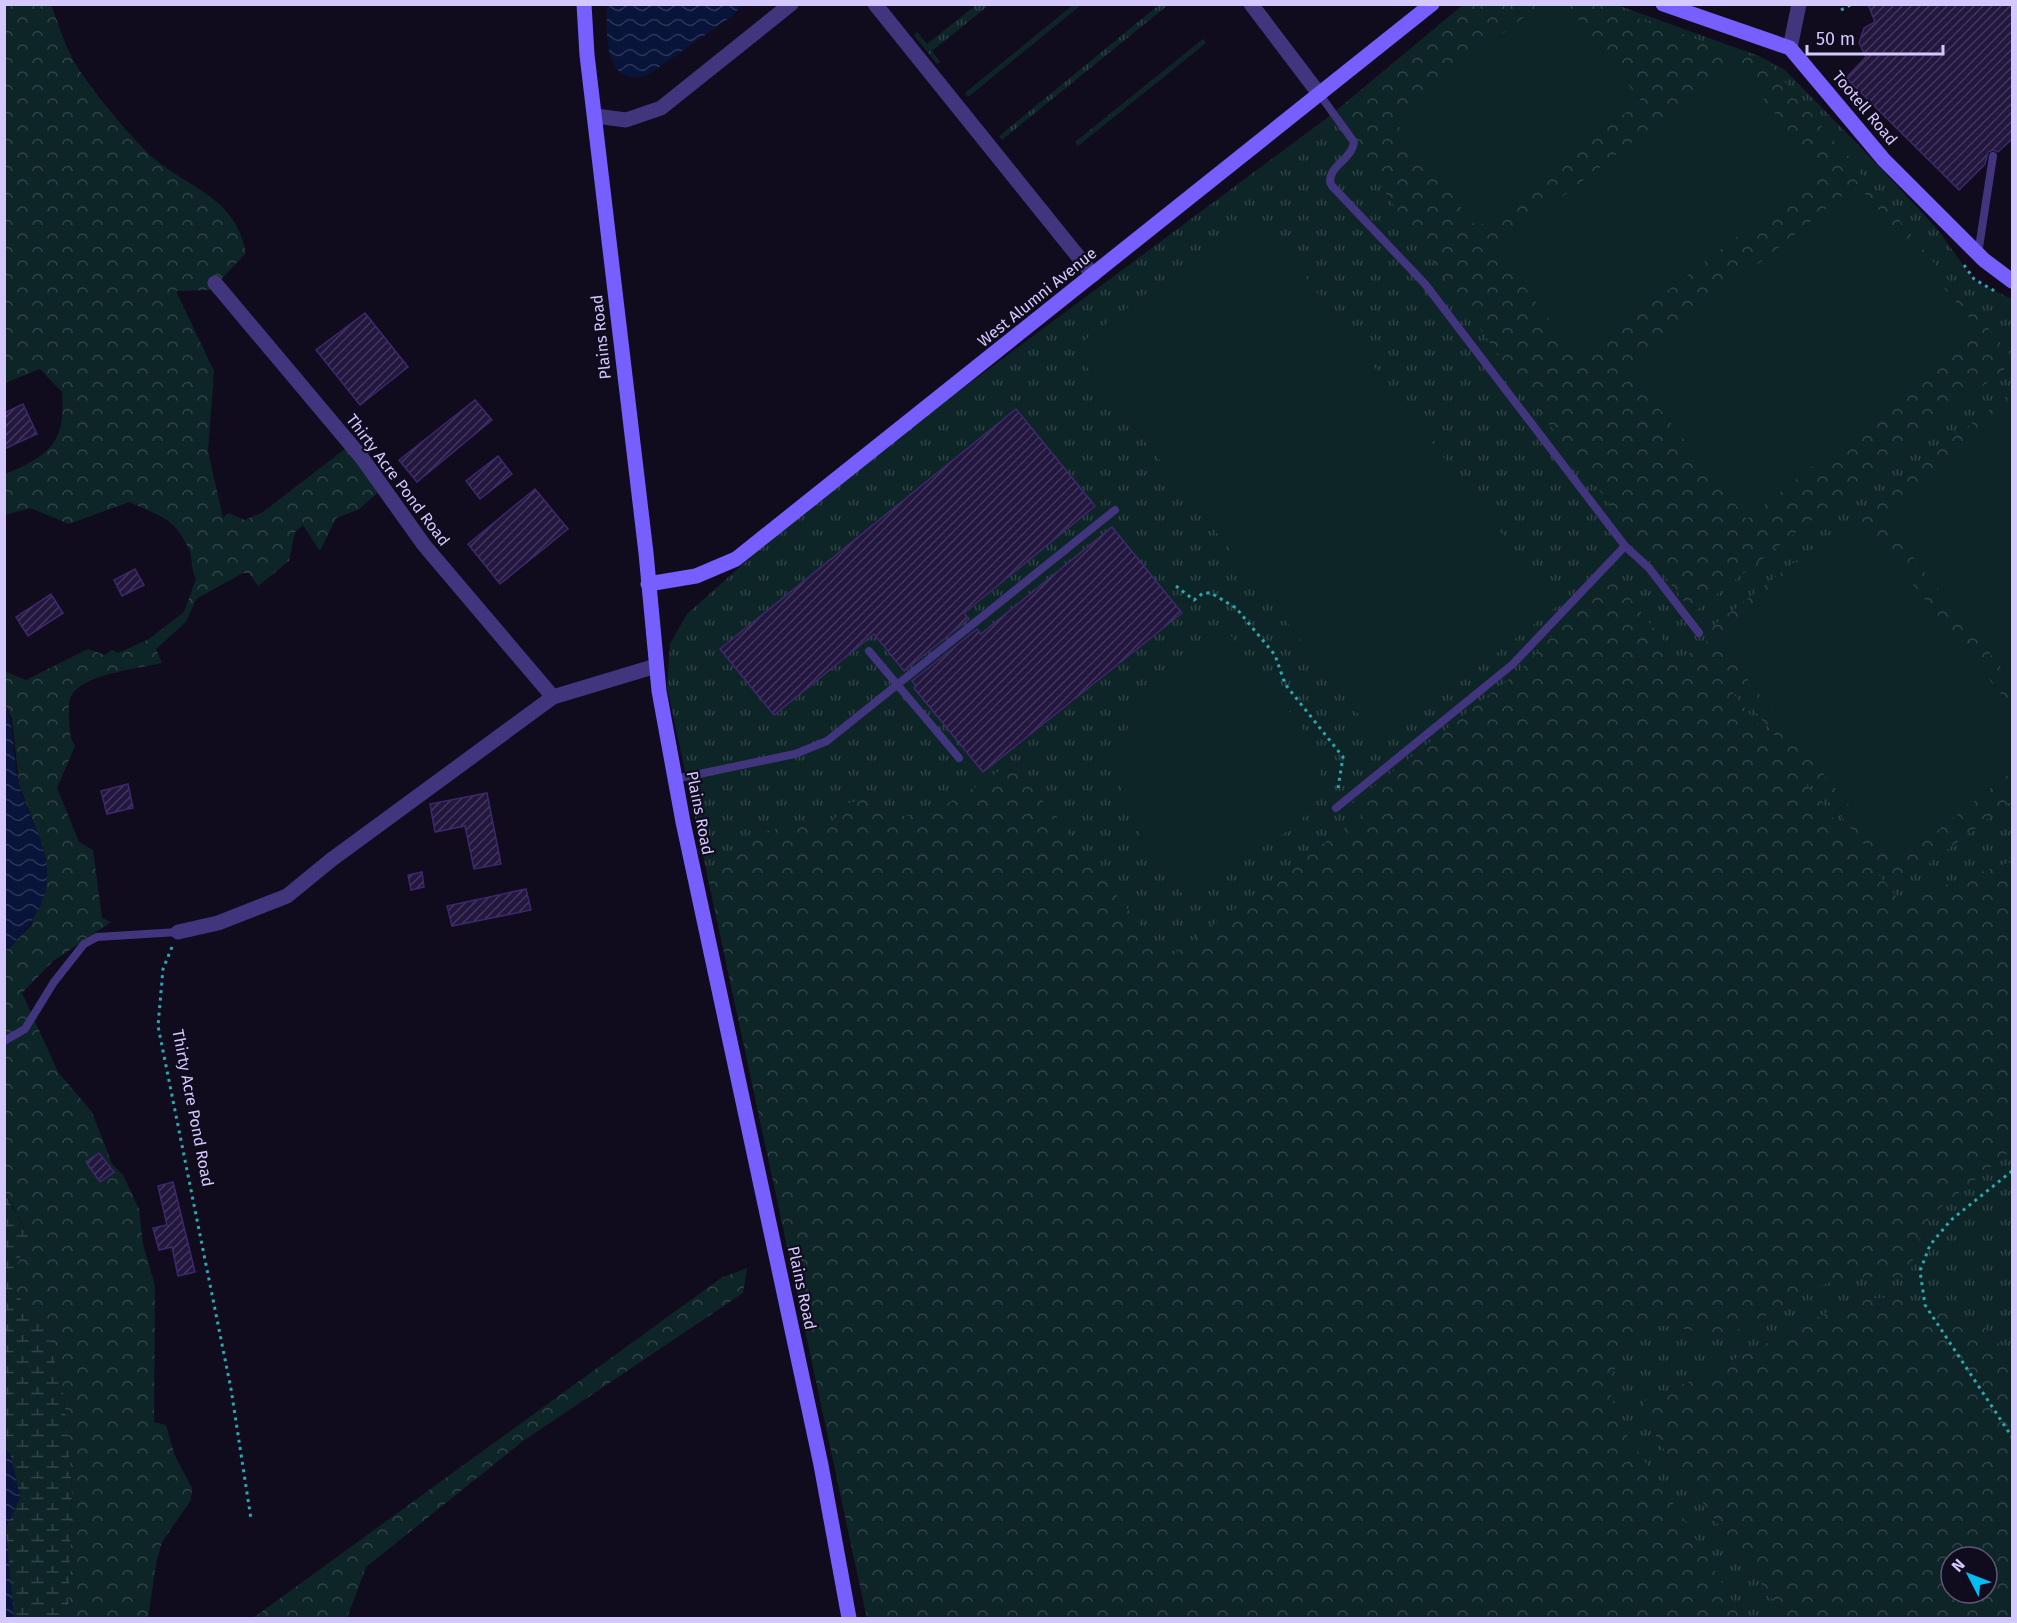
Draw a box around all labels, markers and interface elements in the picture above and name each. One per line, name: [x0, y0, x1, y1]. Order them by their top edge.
scale bar: [1807, 18, 1944, 56]
text: 50 m: [1816, 28, 1855, 50]
street label: Tootell Road: [1829, 67, 1901, 149]
street label: West Alumni Avenue: [974, 243, 1100, 351]
street label: Plains Road: [587, 294, 615, 380]
street label: Thirty Acre Pond Road: [342, 410, 454, 550]
street label: Plains Road: [683, 769, 717, 857]
street label: Thirty Acre Pond Road: [168, 1028, 218, 1188]
street label: Plains Road: [784, 1244, 820, 1332]
north arrow: [1939, 1545, 1999, 1605]
text: N: [1948, 1555, 1969, 1576]

